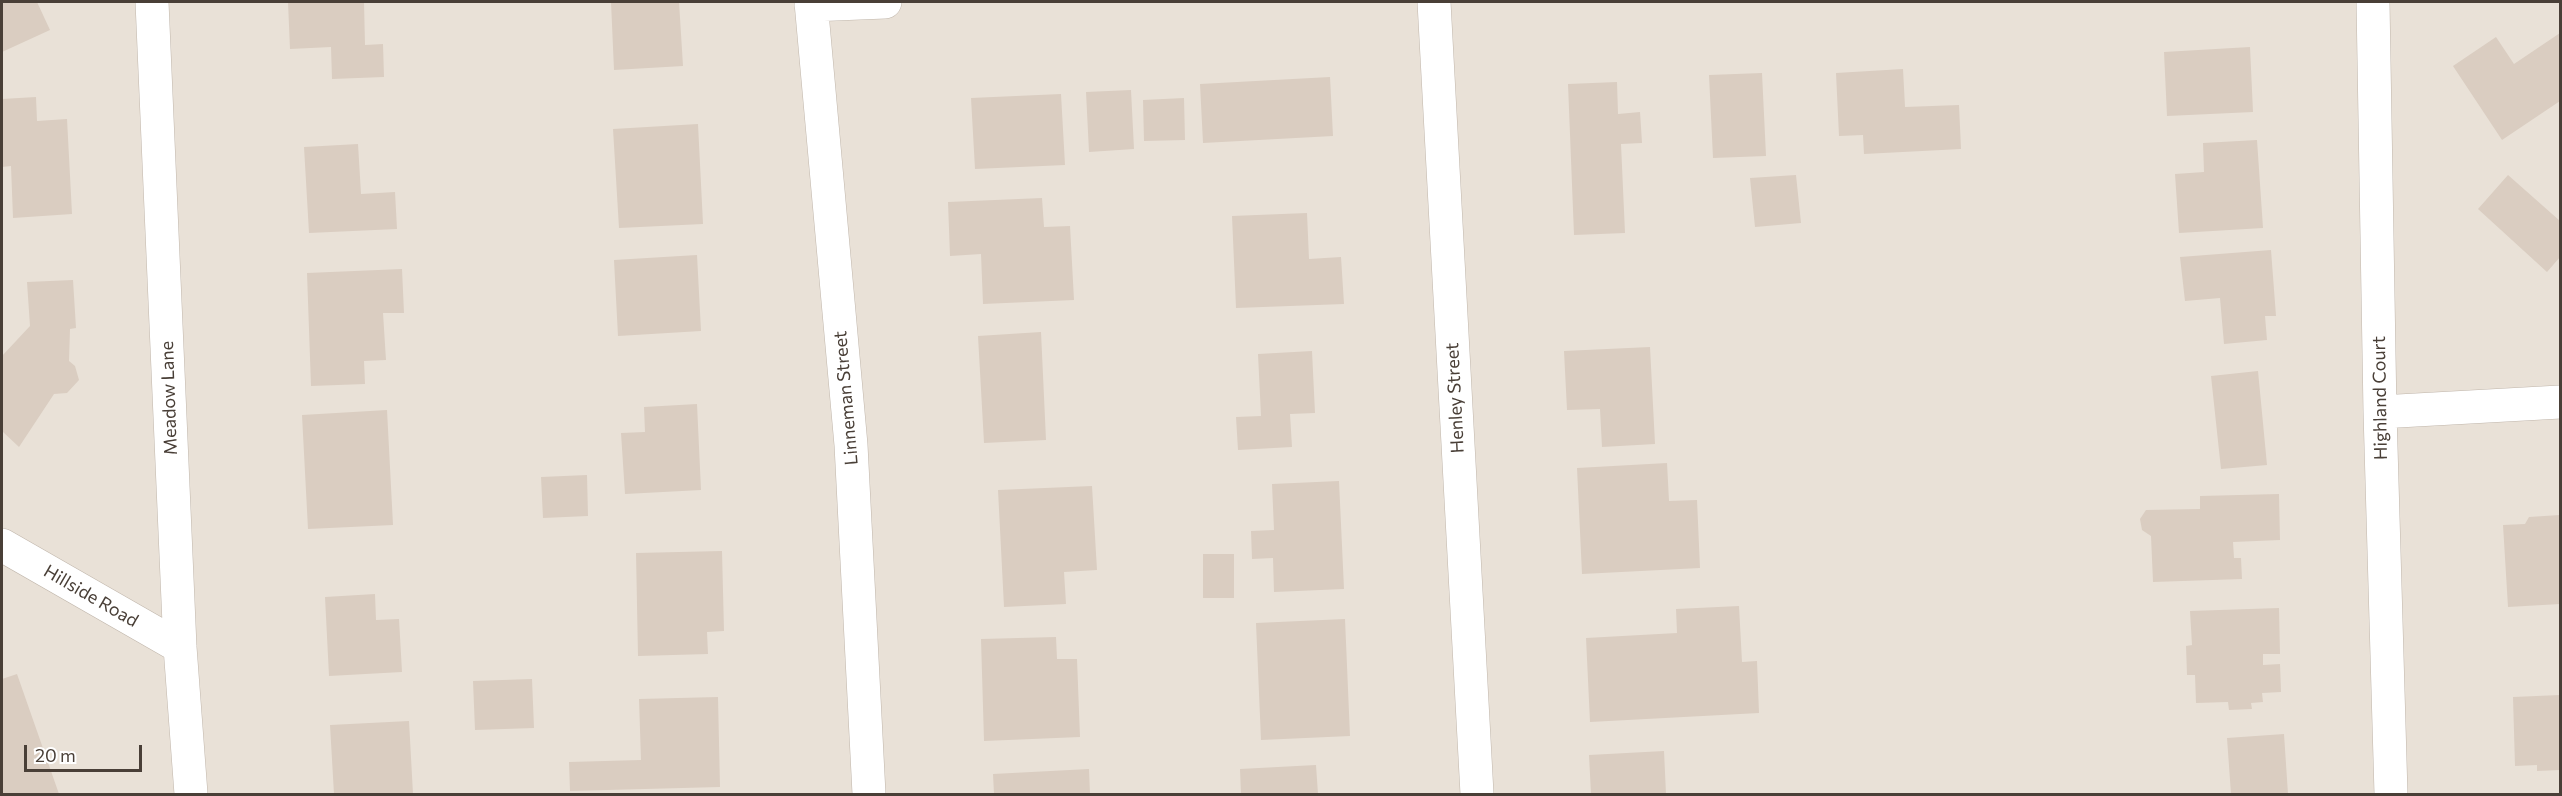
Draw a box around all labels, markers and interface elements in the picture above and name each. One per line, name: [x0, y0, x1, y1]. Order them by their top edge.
street label: Linneman Street: [829, 330, 863, 466]
street label: Highland Court: [2368, 336, 2392, 460]
street label: Meadow Lane: [156, 341, 182, 455]
street label: Henley Street: [1441, 342, 1469, 454]
street label: Hillside Road: [40, 560, 142, 632]
scale bar: [27, 733, 146, 771]
text: 20 m: [35, 744, 76, 766]

